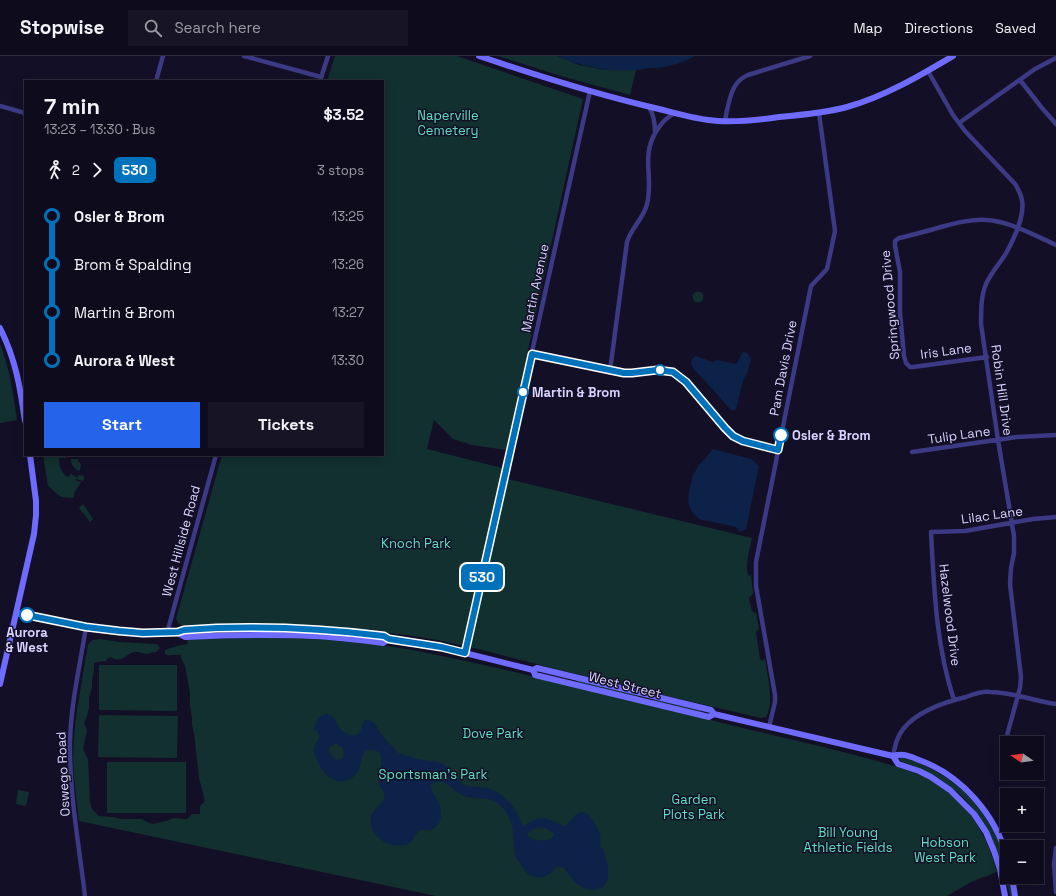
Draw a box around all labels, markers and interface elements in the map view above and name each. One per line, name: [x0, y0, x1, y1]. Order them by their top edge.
search box: [128, 10, 408, 46]
text: Stopwise: [20, 15, 104, 40]
icon: search: [142, 17, 164, 39]
text: Search here: [174, 18, 261, 37]
text: Map: [853, 19, 883, 37]
text: Directions: [905, 19, 973, 37]
text: Saved: [995, 19, 1036, 37]
text: 7 min: [44, 92, 100, 120]
text: $3.52: [324, 105, 364, 124]
park label: Naperville Cemetery: [417, 107, 479, 139]
text: 13:23 – 13:30 · Bus: [44, 121, 155, 138]
icon: walk: [44, 159, 66, 181]
icon: forward: [86, 159, 108, 181]
text: 530: [122, 161, 148, 179]
text: 2: [72, 162, 80, 179]
text: 3 stops: [317, 162, 364, 179]
text: Osler & Brom: [74, 207, 165, 226]
text: 13:25: [332, 208, 364, 225]
street label: Martin Avenue: [517, 242, 553, 334]
street label: Springwood Drive: [877, 249, 903, 361]
text: Brom & Spalding: [74, 255, 192, 274]
text: 13:26: [332, 256, 364, 273]
text: Martin & Brom: [74, 303, 175, 322]
text: 13:27: [332, 304, 364, 321]
street label: Pam Davis Drive: [765, 319, 801, 417]
street label: Iris Lane: [919, 339, 973, 363]
street label: Robin Hill Drive: [987, 343, 1017, 437]
text: Aurora & West: [74, 351, 175, 370]
text: 13:30: [331, 352, 364, 369]
unlabelled marker: [654, 364, 666, 376]
place label: Martin & Brom: [532, 384, 620, 401]
marker: Martin & Brom: [517, 386, 529, 398]
button: Start: [44, 402, 200, 448]
button: Tickets: [208, 402, 364, 448]
street label: Tulip Lane: [927, 422, 991, 448]
marker: Osler & Brom: [773, 427, 789, 443]
place label: Osler & Brom: [792, 427, 871, 444]
street label: West Hillside Road: [158, 484, 204, 598]
street label: Lilac Lane: [960, 502, 1024, 528]
park label: Knoch Park: [381, 535, 451, 552]
street label: Hazelwood Drive: [935, 563, 965, 667]
line badge: 530: [459, 564, 505, 590]
text: 530: [469, 568, 495, 586]
marker: Aurora & West: [19, 607, 35, 623]
place label: Aurora & West: [6, 624, 48, 656]
street label: West Street: [587, 668, 663, 702]
park label: Dove Park: [462, 725, 524, 742]
street label: Oswego Road: [52, 731, 74, 817]
north arrow: [1000, 736, 1044, 780]
map controls: [1000, 736, 1044, 884]
park label: Sportsman's Park: [379, 766, 487, 783]
button: +: [1000, 788, 1044, 832]
park label: Garden Plots Park: [663, 791, 725, 823]
park label: Bill Young Athletic Fields: [803, 824, 893, 856]
park label: Hobson West Park: [914, 834, 976, 866]
button: −: [1000, 840, 1044, 884]

